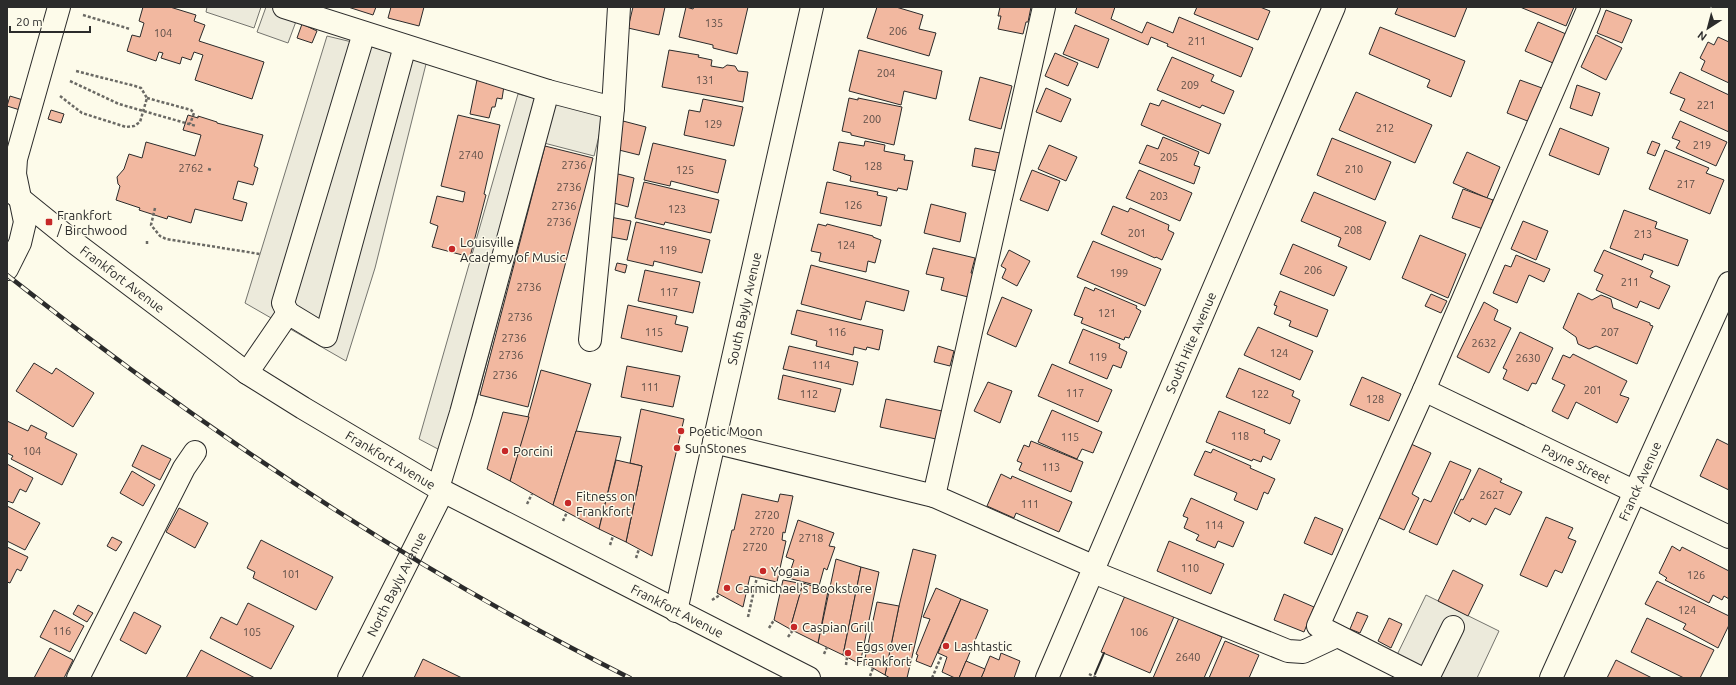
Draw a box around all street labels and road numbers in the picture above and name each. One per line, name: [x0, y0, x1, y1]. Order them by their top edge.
street label: Frankfort Avenue: [78, 243, 167, 315]
street label: South Bayly Avenue: [725, 251, 764, 366]
street label: South Hite Avenue: [1163, 290, 1218, 395]
street label: Frankfort Avenue: [343, 428, 438, 492]
street label: Franck Avenue: [1616, 439, 1664, 523]
street label: Payne Street: [1540, 441, 1613, 486]
street label: North Bayly Avenue: [364, 530, 428, 639]
street label: Frankfort Avenue: [629, 581, 726, 640]

